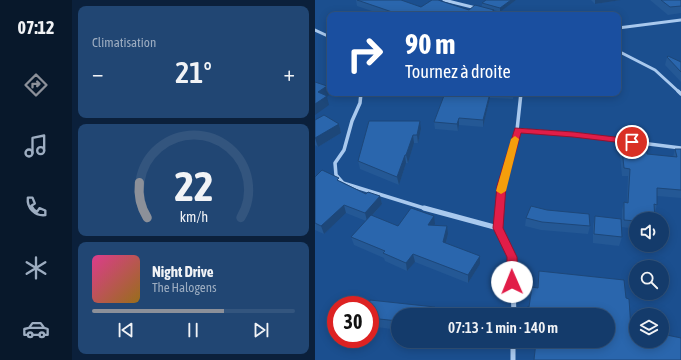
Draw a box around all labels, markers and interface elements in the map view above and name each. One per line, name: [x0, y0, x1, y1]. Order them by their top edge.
text: 07:12: [17, 17, 55, 38]
icon: right: [339, 28, 391, 80]
text: 90 m: [405, 28, 455, 60]
text: Climatisation: [92, 35, 156, 50]
text: 21°: [175, 55, 212, 89]
text: −: [92, 60, 103, 86]
text: +: [284, 60, 295, 86]
text: Tournez à droite: [405, 61, 511, 82]
icon: directions: [22, 71, 50, 99]
pin: [615, 125, 649, 159]
icon: arrive: [621, 131, 643, 153]
icon: music: [22, 132, 50, 160]
text: 22: [174, 162, 213, 210]
icon: phone: [22, 193, 50, 221]
text: km/h: [179, 209, 208, 225]
map controls: [629, 212, 669, 348]
button: sound: [629, 212, 669, 252]
icon: climate: [22, 254, 50, 282]
button: search: [629, 260, 669, 300]
position arrow: [491, 261, 533, 303]
text: Night Drive: [152, 263, 214, 280]
text: The Halogens: [152, 280, 217, 295]
speed limit sign: 30: [327, 296, 379, 348]
button: layers: [629, 308, 669, 348]
icon: car: [22, 315, 50, 343]
icon: previous: [115, 319, 137, 341]
icon: pause: [182, 319, 204, 341]
icon: next: [250, 319, 272, 341]
text: 07:13 · 1 min · 140 m: [448, 319, 558, 336]

